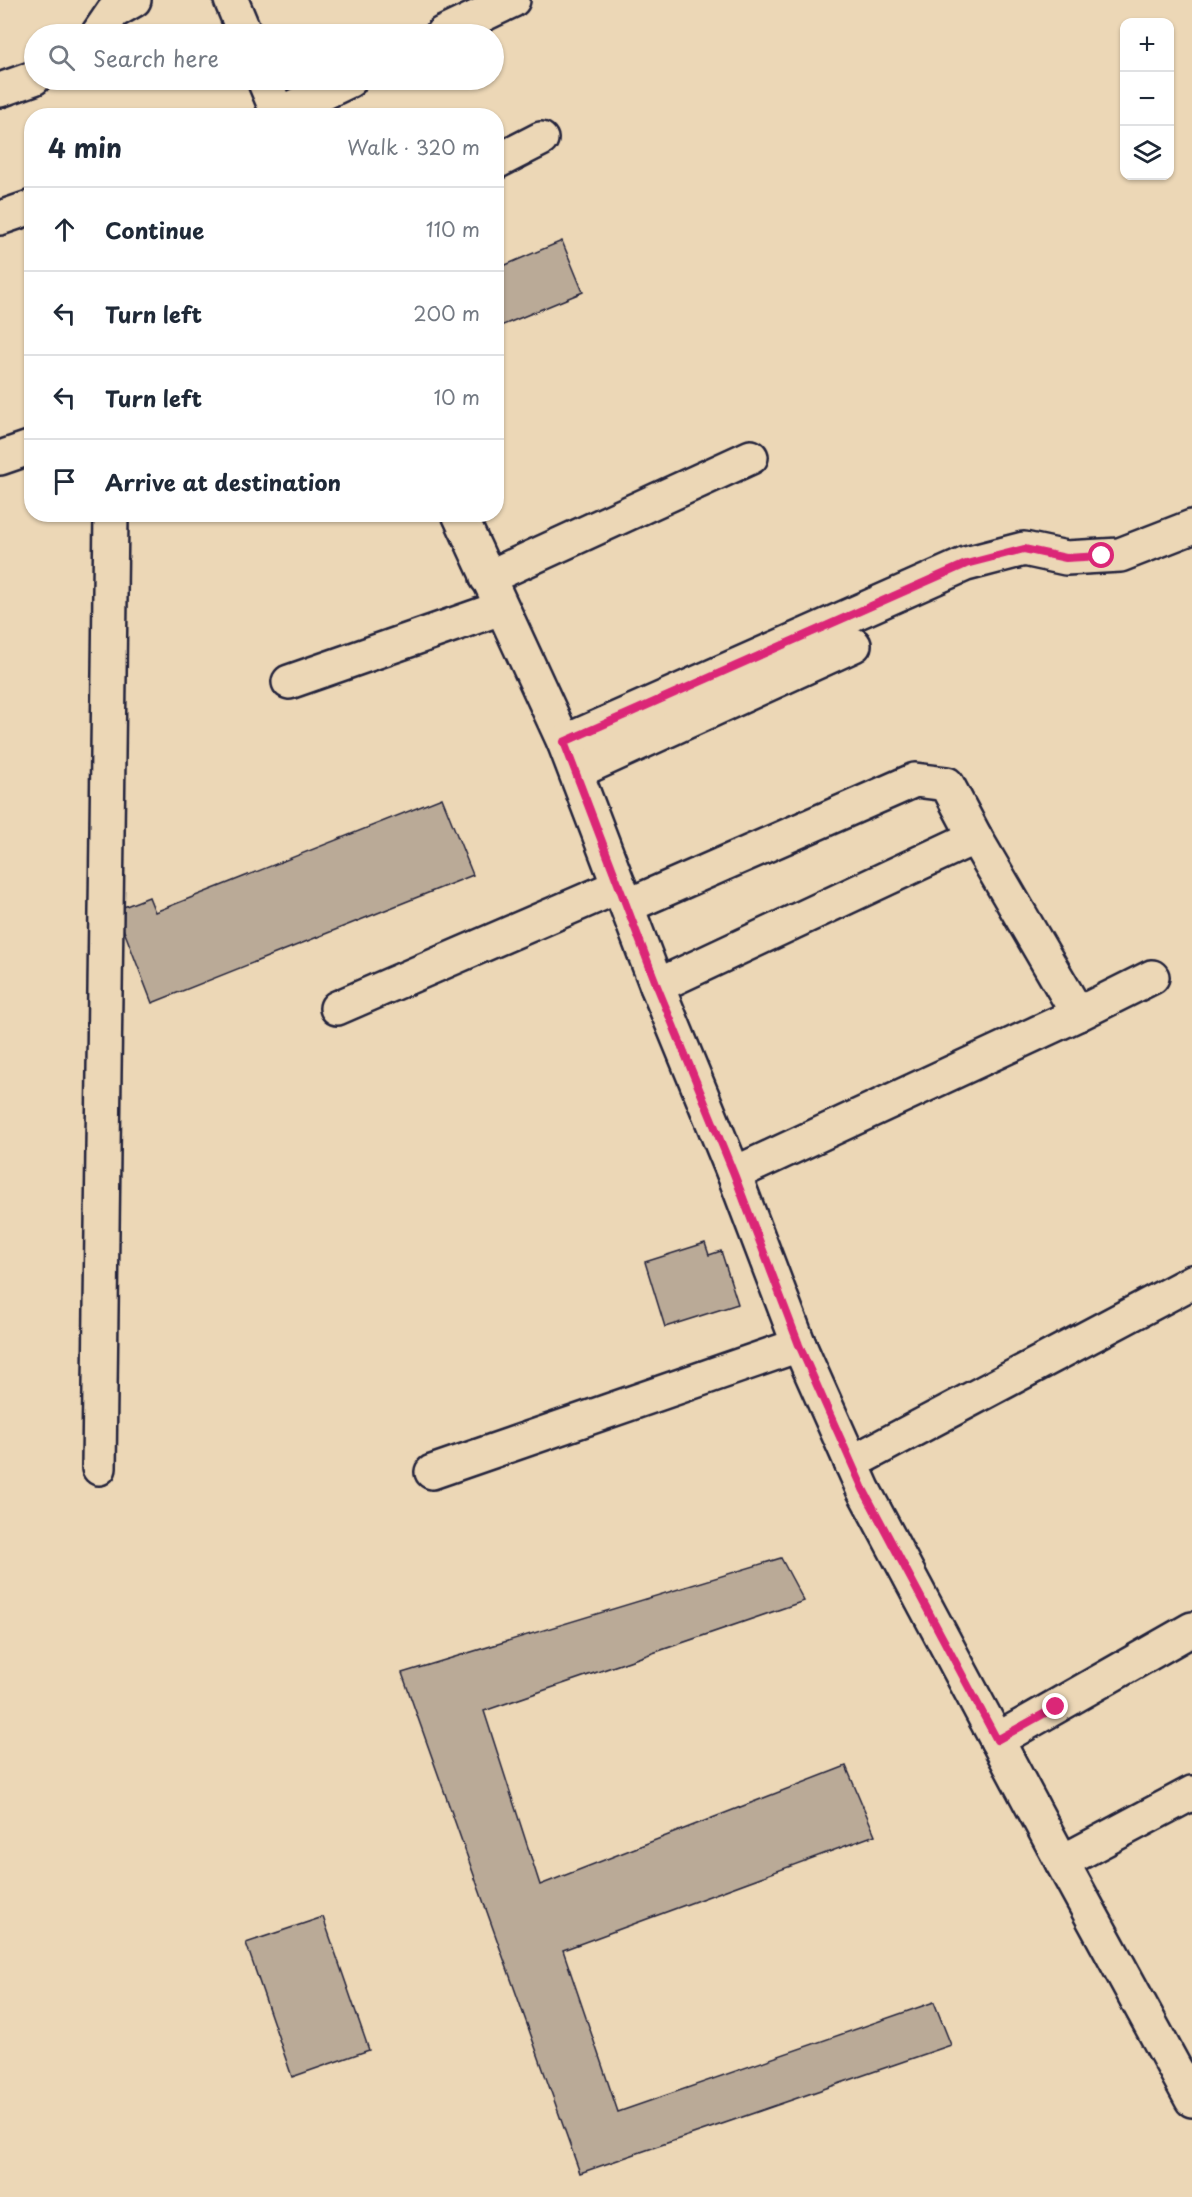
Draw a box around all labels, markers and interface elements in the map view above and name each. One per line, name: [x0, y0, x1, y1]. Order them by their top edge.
map controls: [1120, 18, 1174, 180]
button: +: [1120, 18, 1174, 72]
search box: [24, 24, 504, 90]
icon: search: [45, 41, 78, 74]
text: Search here: [93, 41, 219, 74]
button: −: [1120, 72, 1174, 126]
button: layers: [1120, 126, 1174, 180]
text: 4 min: [48, 128, 122, 167]
text: Walk · 320 m: [347, 132, 480, 162]
icon: ahead: [48, 213, 81, 246]
text: Continue: [105, 213, 204, 246]
text: 110 m: [426, 214, 480, 244]
icon: left: [48, 297, 81, 330]
text: Turn left: [105, 297, 202, 330]
text: 200 m: [413, 298, 480, 328]
icon: left: [48, 381, 81, 414]
text: Turn left: [105, 381, 202, 414]
text: 10 m: [433, 382, 480, 412]
icon: arrive: [48, 465, 81, 498]
text: Arrive at destination: [105, 465, 341, 498]
route start: [1088, 542, 1114, 568]
route end: [1042, 1693, 1068, 1719]

